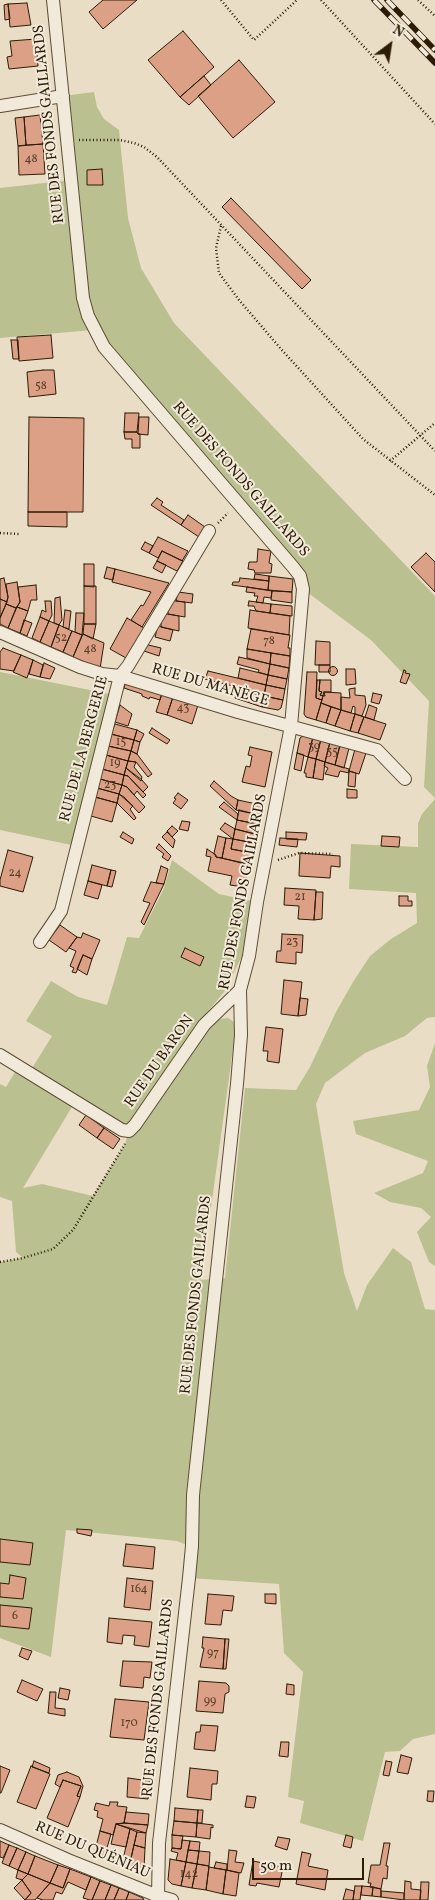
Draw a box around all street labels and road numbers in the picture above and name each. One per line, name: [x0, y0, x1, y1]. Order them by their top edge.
street label: RUE DES FONDS GAILLARDS: [31, 24, 69, 224]
street label: RUE DES FONDS GAILLARDS: [168, 399, 312, 561]
street label: RUE DU MANÈGE: [149, 661, 271, 711]
street label: RUE DE LA BERGERIE: [57, 674, 113, 824]
street label: RUE DES FONDS GAILLARDS: [216, 792, 272, 992]
street label: RUE DU BARON: [122, 1012, 198, 1112]
street label: RUE DES FONDS GAILLARDS: [178, 1195, 216, 1395]
street label: RUE DES FONDS GAILLARDS: [140, 1598, 178, 1798]
street label: RUE DU QUÉNIAU: [32, 1819, 152, 1883]

